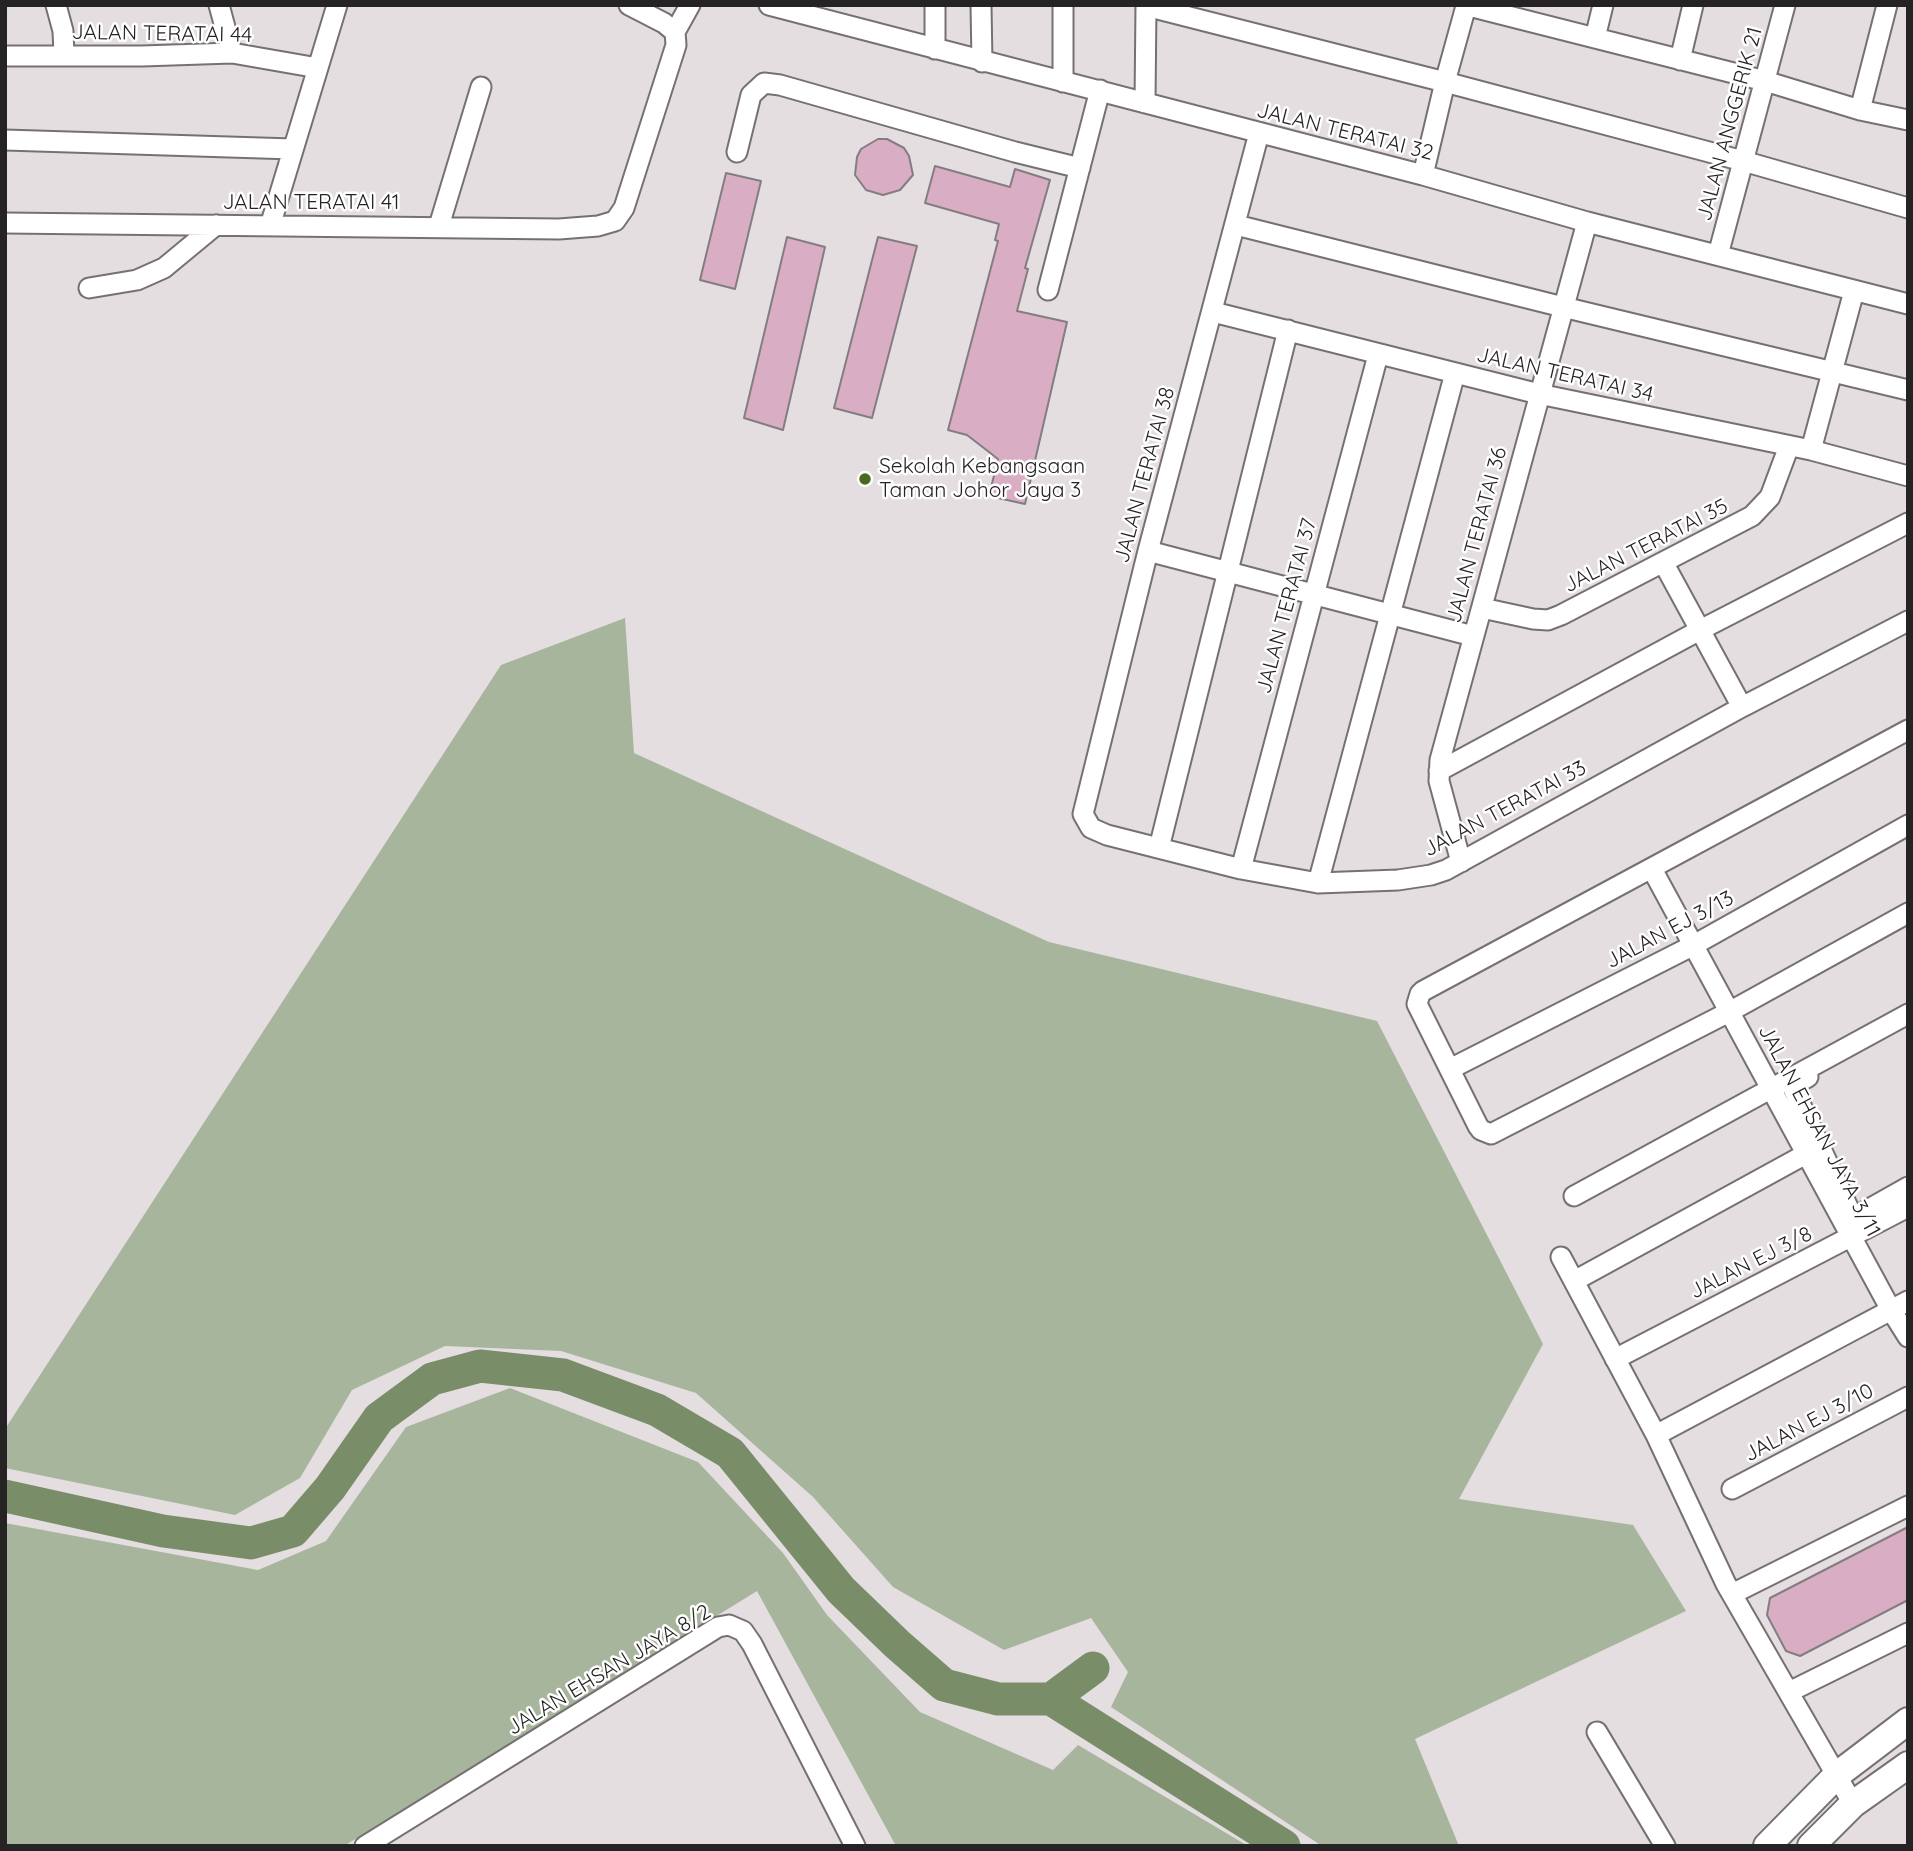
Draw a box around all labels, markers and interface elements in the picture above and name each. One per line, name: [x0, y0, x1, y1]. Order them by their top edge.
street label: JALAN TERATAI 44: [71, 20, 253, 48]
street label: JALAN ANGGERIK 21: [1692, 24, 1768, 224]
street label: JALAN TERATAI 32: [1254, 98, 1436, 166]
street label: JALAN TERATAI 41: [222, 190, 400, 216]
street label: JALAN TERATAI 34: [1474, 342, 1656, 408]
street label: JALAN TERATAI 38: [1109, 384, 1181, 566]
street label: JALAN TERATAI 36: [1441, 444, 1513, 626]
place label: Sekolah Kebangsaan Taman Johor Jaya 3: [879, 454, 1085, 504]
marker: Sekolah Kebangsaan Taman Johor Jaya 3: [857, 471, 873, 487]
street label: JALAN TERATAI 35: [1560, 494, 1732, 598]
street label: JALAN TERATAI 37: [1252, 516, 1322, 696]
street label: JALAN TERATAI 33: [1419, 756, 1591, 862]
street label: JALAN EJ 3/13: [1602, 886, 1738, 974]
street label: JALAN EHSAN JAYA 3/11: [1752, 1021, 1886, 1241]
street label: JALAN EJ 3/8: [1686, 1221, 1816, 1305]
street label: JALAN EJ 3/10: [1740, 1378, 1878, 1468]
street label: JALAN EHSAN JAYA 8/2: [503, 1599, 715, 1741]

